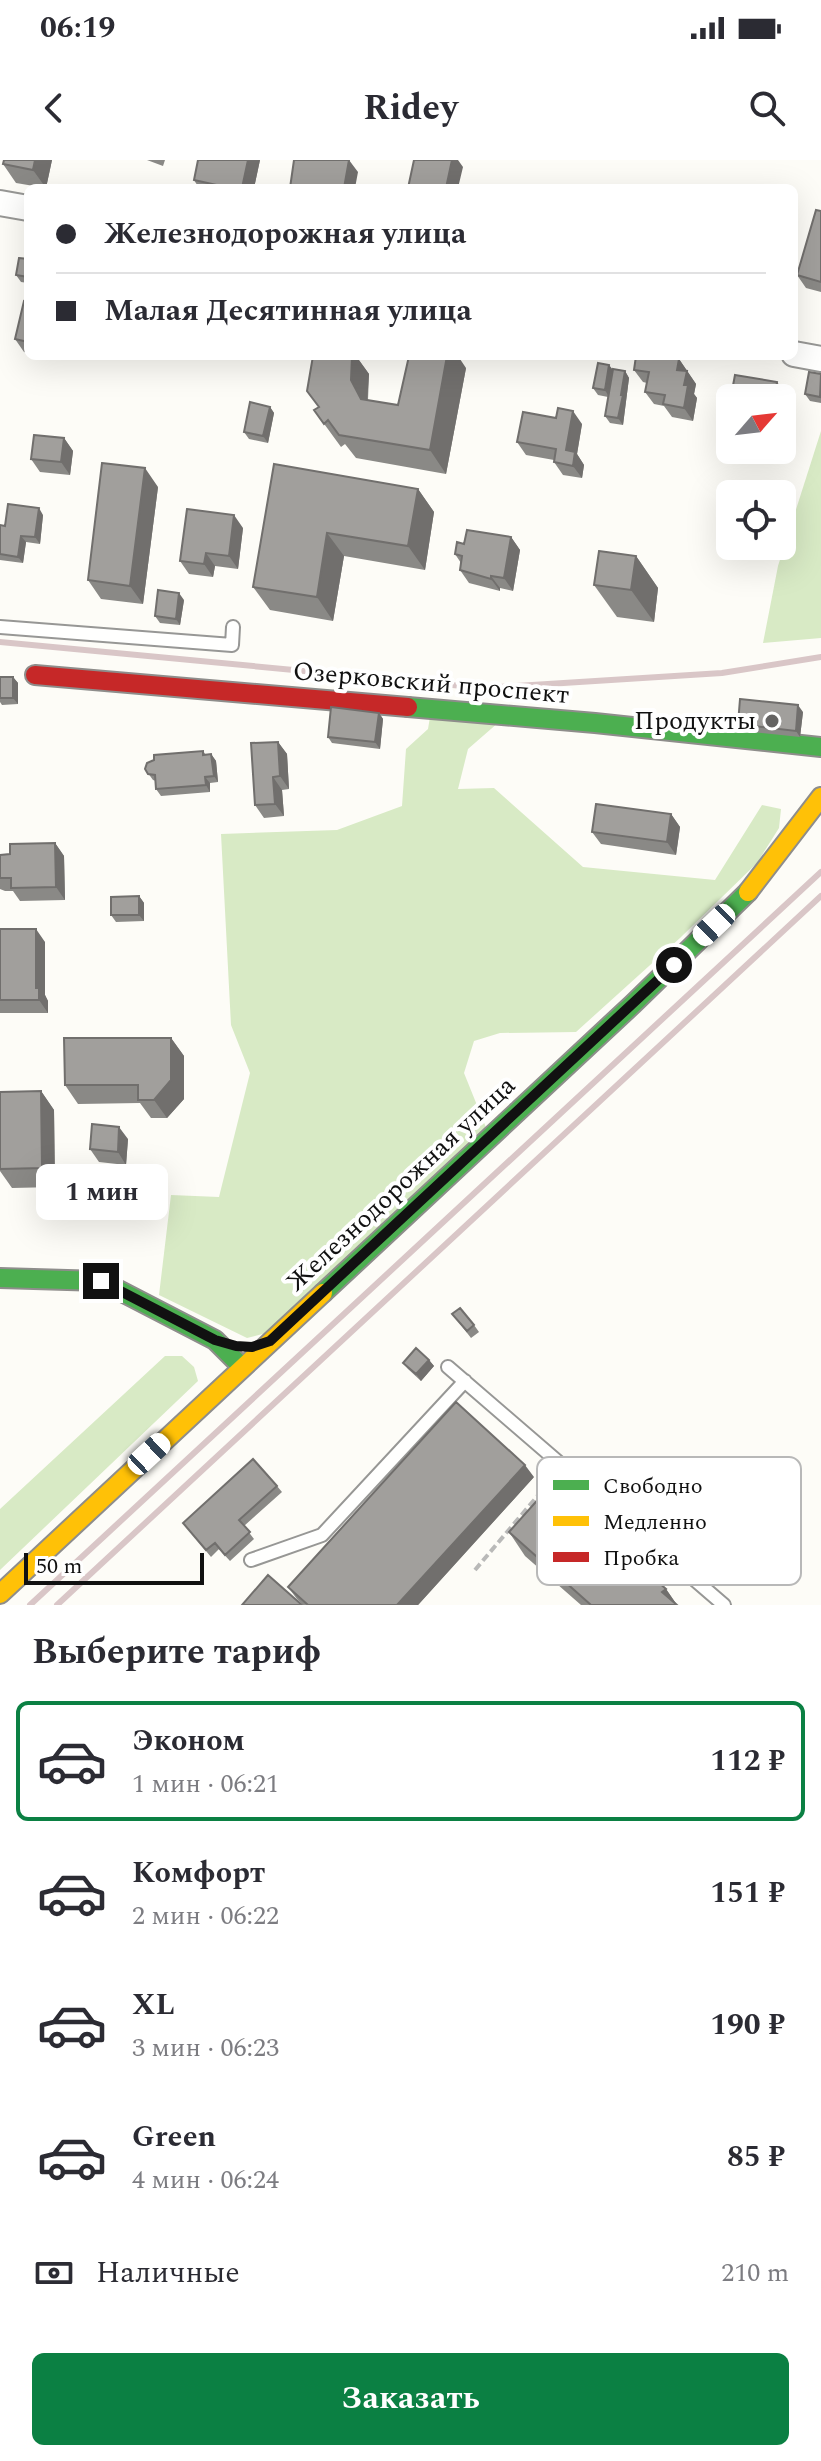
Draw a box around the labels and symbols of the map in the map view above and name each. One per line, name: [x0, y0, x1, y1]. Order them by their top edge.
north arrow: [716, 384, 796, 464]
street label: Озерковский проспект: [291, 651, 571, 715]
place label: Продукты: [634, 701, 756, 741]
marker: Продукты: [763, 712, 781, 730]
car: [688, 900, 740, 950]
route start: [656, 947, 692, 983]
street label: Железнодорожная улица: [277, 1066, 525, 1301]
callout: 1 мин: [35, 1165, 167, 1221]
route end: [83, 1263, 119, 1299]
car: [123, 1429, 175, 1479]
legend: [537, 1457, 801, 1585]
text: Свободно: [603, 1470, 703, 1503]
text: Медленно: [603, 1506, 707, 1539]
text: Пробка: [603, 1542, 680, 1575]
scale bar: [24, 1549, 204, 1585]

